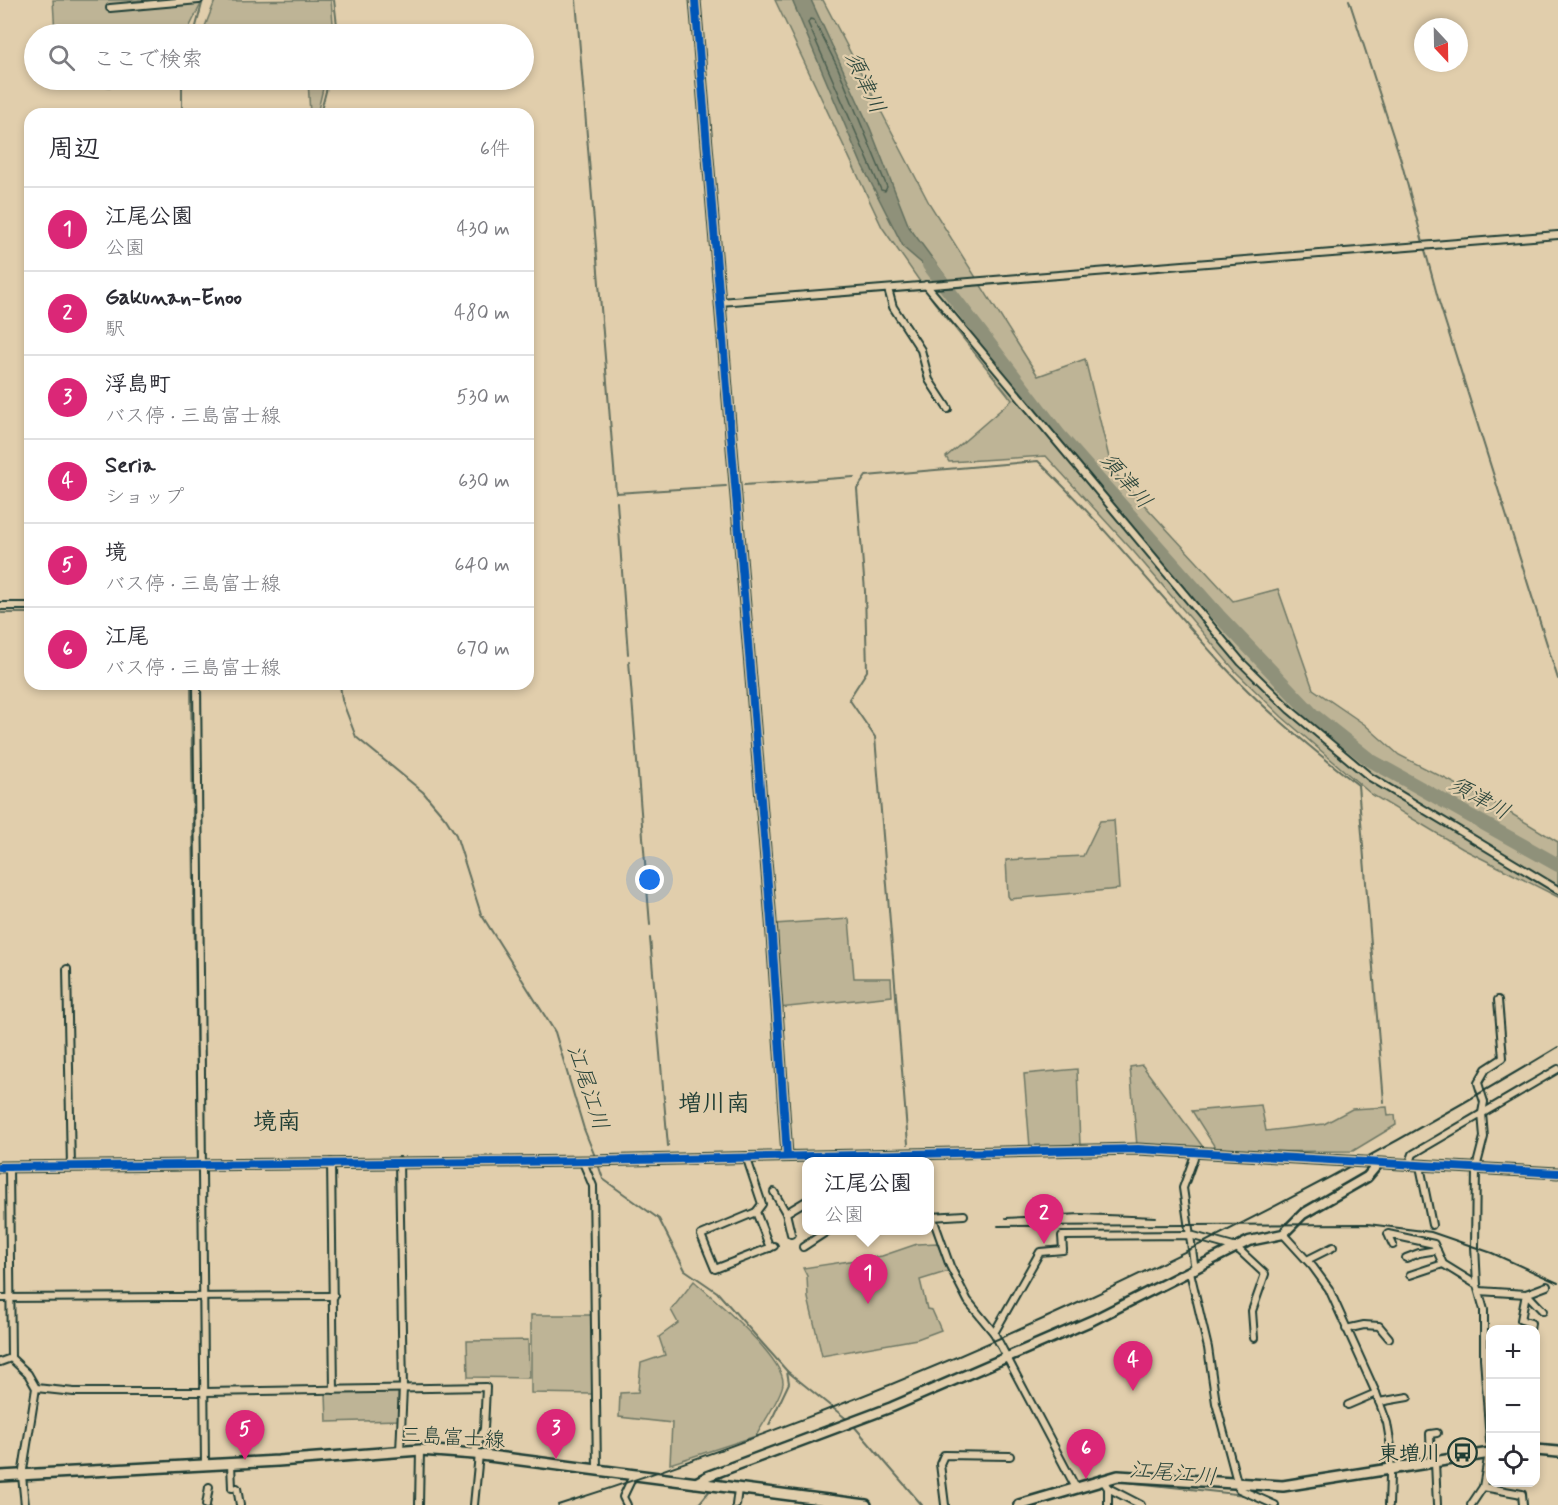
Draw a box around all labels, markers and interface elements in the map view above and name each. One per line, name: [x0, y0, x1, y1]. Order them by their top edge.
north arrow: [1414, 18, 1468, 72]
search box: [24, 24, 534, 90]
icon: search: [45, 41, 78, 74]
text: ここで検索: [93, 46, 203, 74]
water label: 須津川: [838, 47, 891, 119]
text: 周辺: [48, 133, 100, 167]
text: 6件: [480, 136, 510, 163]
text: 江尾公園: [105, 203, 193, 231]
text: 1: [63, 216, 72, 243]
text: 430 m: [457, 216, 510, 243]
text: 公園: [105, 235, 145, 262]
text: Gakunan-Enoo: [105, 284, 242, 312]
text: 2: [63, 300, 72, 327]
text: 480 m: [454, 300, 510, 327]
text: 駅: [105, 316, 125, 343]
text: 浮島町: [105, 371, 171, 399]
text: 3: [63, 384, 72, 411]
text: 530 m: [456, 384, 510, 411]
text: バス停 · 三島富士線: [105, 403, 280, 430]
water label: 須津川: [1093, 447, 1158, 515]
text: Seria: [105, 452, 155, 480]
text: 4: [62, 468, 73, 495]
text: 630 m: [458, 468, 510, 495]
text: ショップ: [105, 484, 184, 511]
text: 境: [105, 539, 127, 567]
text: 5: [62, 552, 74, 579]
text: 640 m: [454, 552, 510, 579]
text: バス停 · 三島富士線: [105, 571, 280, 598]
text: 江尾: [105, 623, 149, 651]
text: 6: [62, 636, 73, 663]
text: 670 m: [456, 636, 510, 663]
text: バス停 · 三島富士線: [105, 655, 280, 682]
water label: 須津川: [1443, 771, 1515, 827]
your location: [635, 865, 664, 894]
water label: 江尾江川: [560, 1041, 614, 1134]
district label: 増川南: [678, 1089, 750, 1120]
district label: 境南: [253, 1107, 301, 1138]
popup: [802, 1157, 934, 1235]
text: 江尾公園: [824, 1170, 912, 1198]
pin: 2: [1024, 1194, 1064, 1244]
text: 公園: [824, 1202, 864, 1229]
pin: 1: [848, 1254, 888, 1304]
map controls: [1486, 1325, 1540, 1487]
button: +: [1486, 1325, 1540, 1379]
pin: 4: [1114, 1342, 1152, 1391]
button: −: [1486, 1379, 1540, 1433]
pin: 5: [226, 1410, 264, 1460]
pin: 3: [536, 1410, 576, 1459]
street label: 三島富士線: [400, 1421, 506, 1455]
pin: 6: [1066, 1430, 1106, 1479]
button: locate: [1486, 1433, 1540, 1487]
bus stop icon: 東増川: [1446, 1437, 1478, 1469]
place label: 東増川: [1378, 1440, 1441, 1468]
water label: 江尾江川: [1128, 1456, 1218, 1492]

